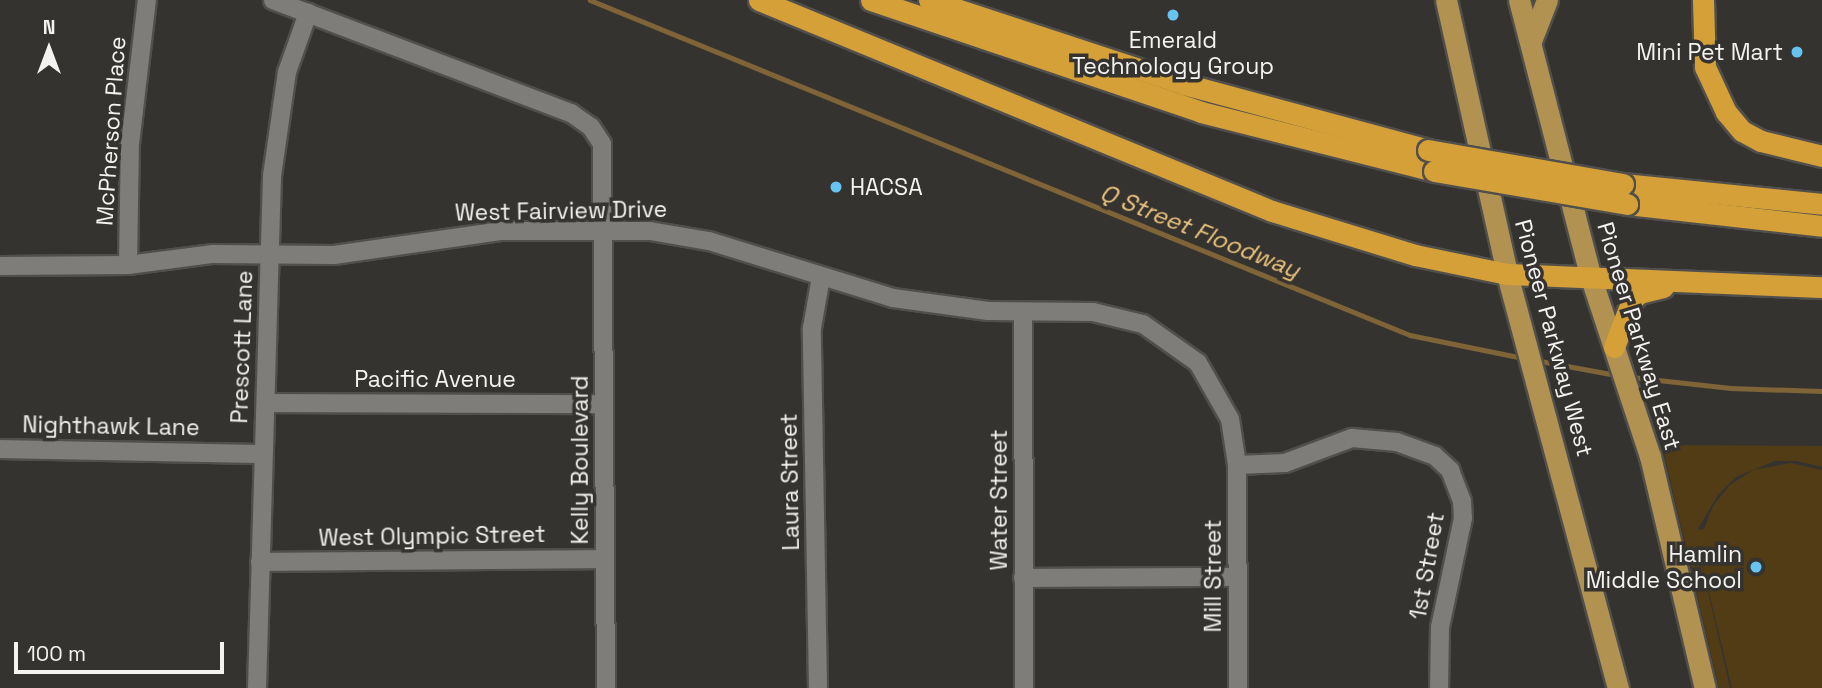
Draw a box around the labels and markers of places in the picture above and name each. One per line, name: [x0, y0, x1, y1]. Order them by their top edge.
marker: Emerald Technology Group: [1165, 7, 1181, 23]
place label: Emerald Technology Group: [1072, 26, 1274, 80]
place label: Mini Pet Mart: [1636, 38, 1783, 66]
marker: Mini Pet Mart: [1789, 44, 1805, 60]
place label: HACSA: [850, 173, 923, 201]
marker: HACSA: [828, 179, 844, 195]
place label: Hamlin Middle School: [1586, 540, 1742, 594]
marker: Hamlin Middle School: [1748, 559, 1764, 575]

